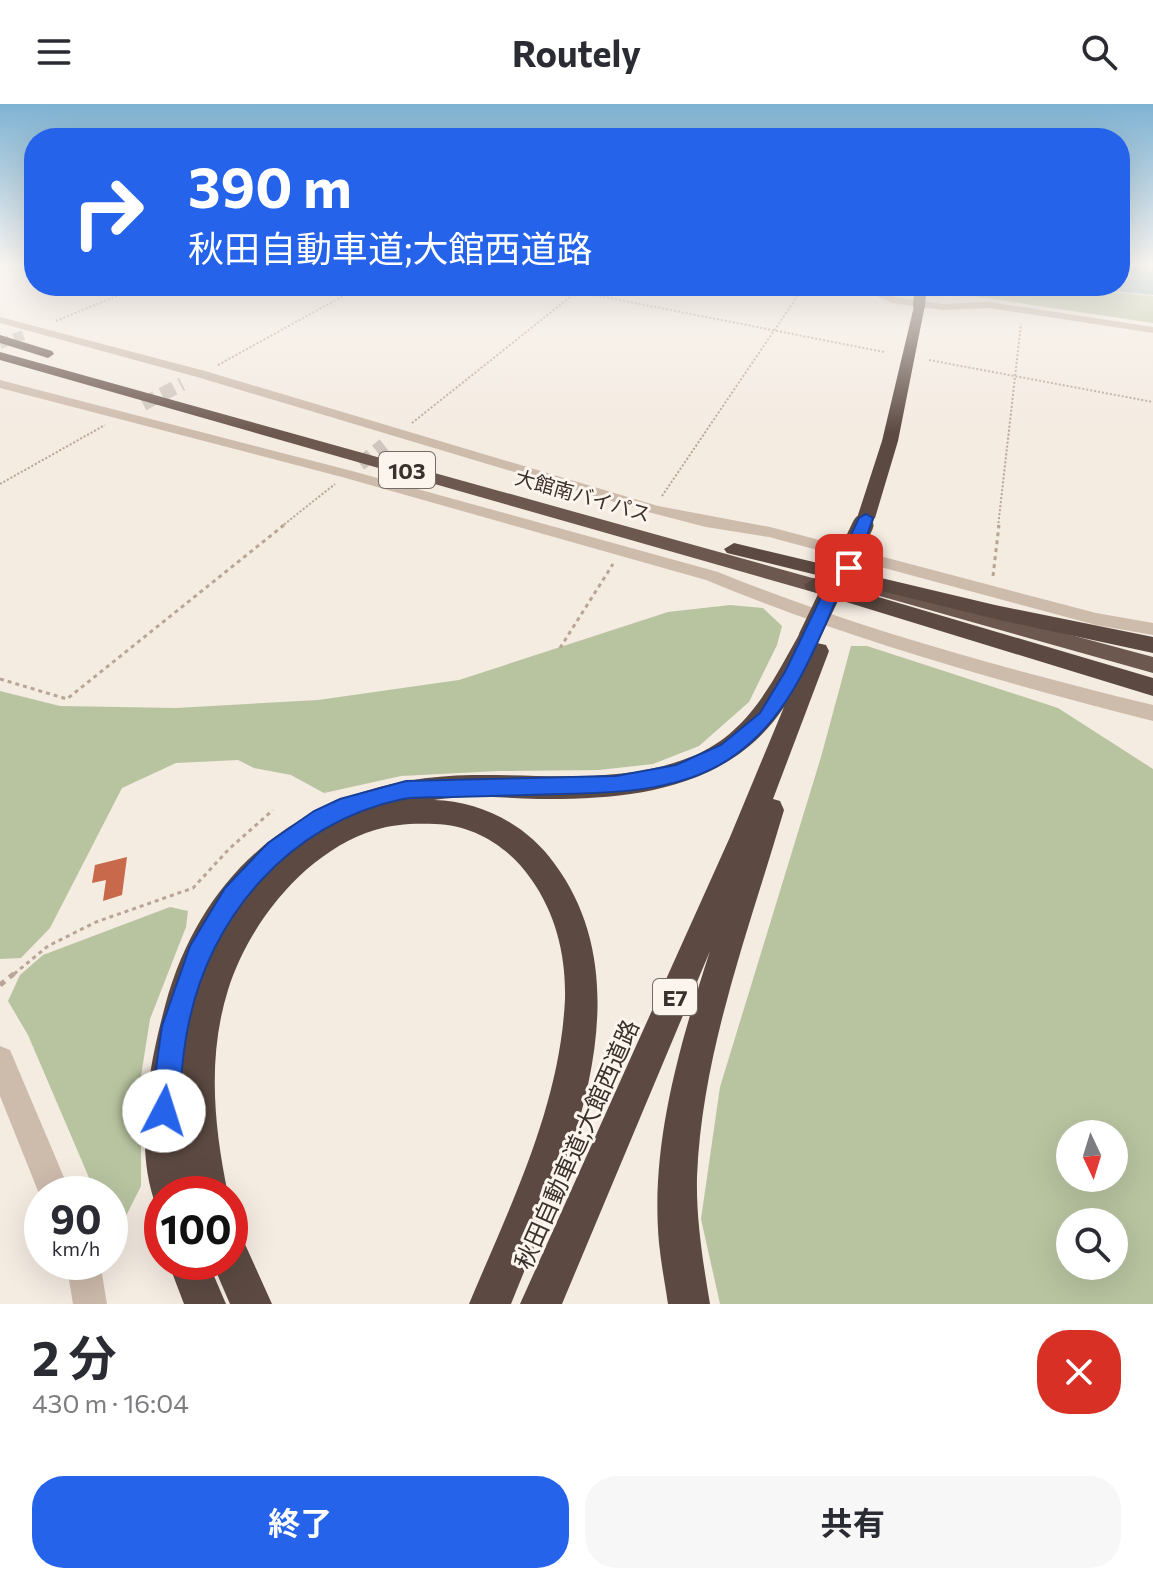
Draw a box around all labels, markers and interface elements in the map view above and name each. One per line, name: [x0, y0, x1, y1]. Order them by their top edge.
icon: menu: [32, 30, 76, 74]
text: Routely: [512, 30, 641, 74]
icon: search: [1077, 30, 1121, 74]
text: 390 m: [188, 151, 352, 220]
icon: right: [56, 160, 160, 264]
text: 秋田自動車道;大館西道路: [188, 225, 593, 269]
road number: 103: [379, 452, 435, 488]
street label: 大館南バイパス: [513, 464, 653, 526]
pin: [815, 534, 883, 602]
icon: arrive: [827, 546, 871, 590]
road number: E7: [653, 979, 697, 1015]
street label: 秋田自動車道;大館西道路: [508, 1015, 644, 1273]
position arrow: [122, 1069, 206, 1153]
north arrow: [1056, 1120, 1128, 1192]
map controls: [1056, 1120, 1128, 1280]
speed limit sign: 100: [144, 1176, 248, 1280]
text: 90: [50, 1193, 102, 1242]
button: search: [1056, 1208, 1128, 1280]
text: km/h: [52, 1236, 100, 1260]
text: 2 分: [32, 1327, 116, 1386]
button: close: [1037, 1330, 1121, 1414]
text: 430 m · 16:04: [32, 1387, 189, 1418]
button: 終了: [32, 1476, 569, 1568]
button: 共有: [585, 1476, 1121, 1568]

